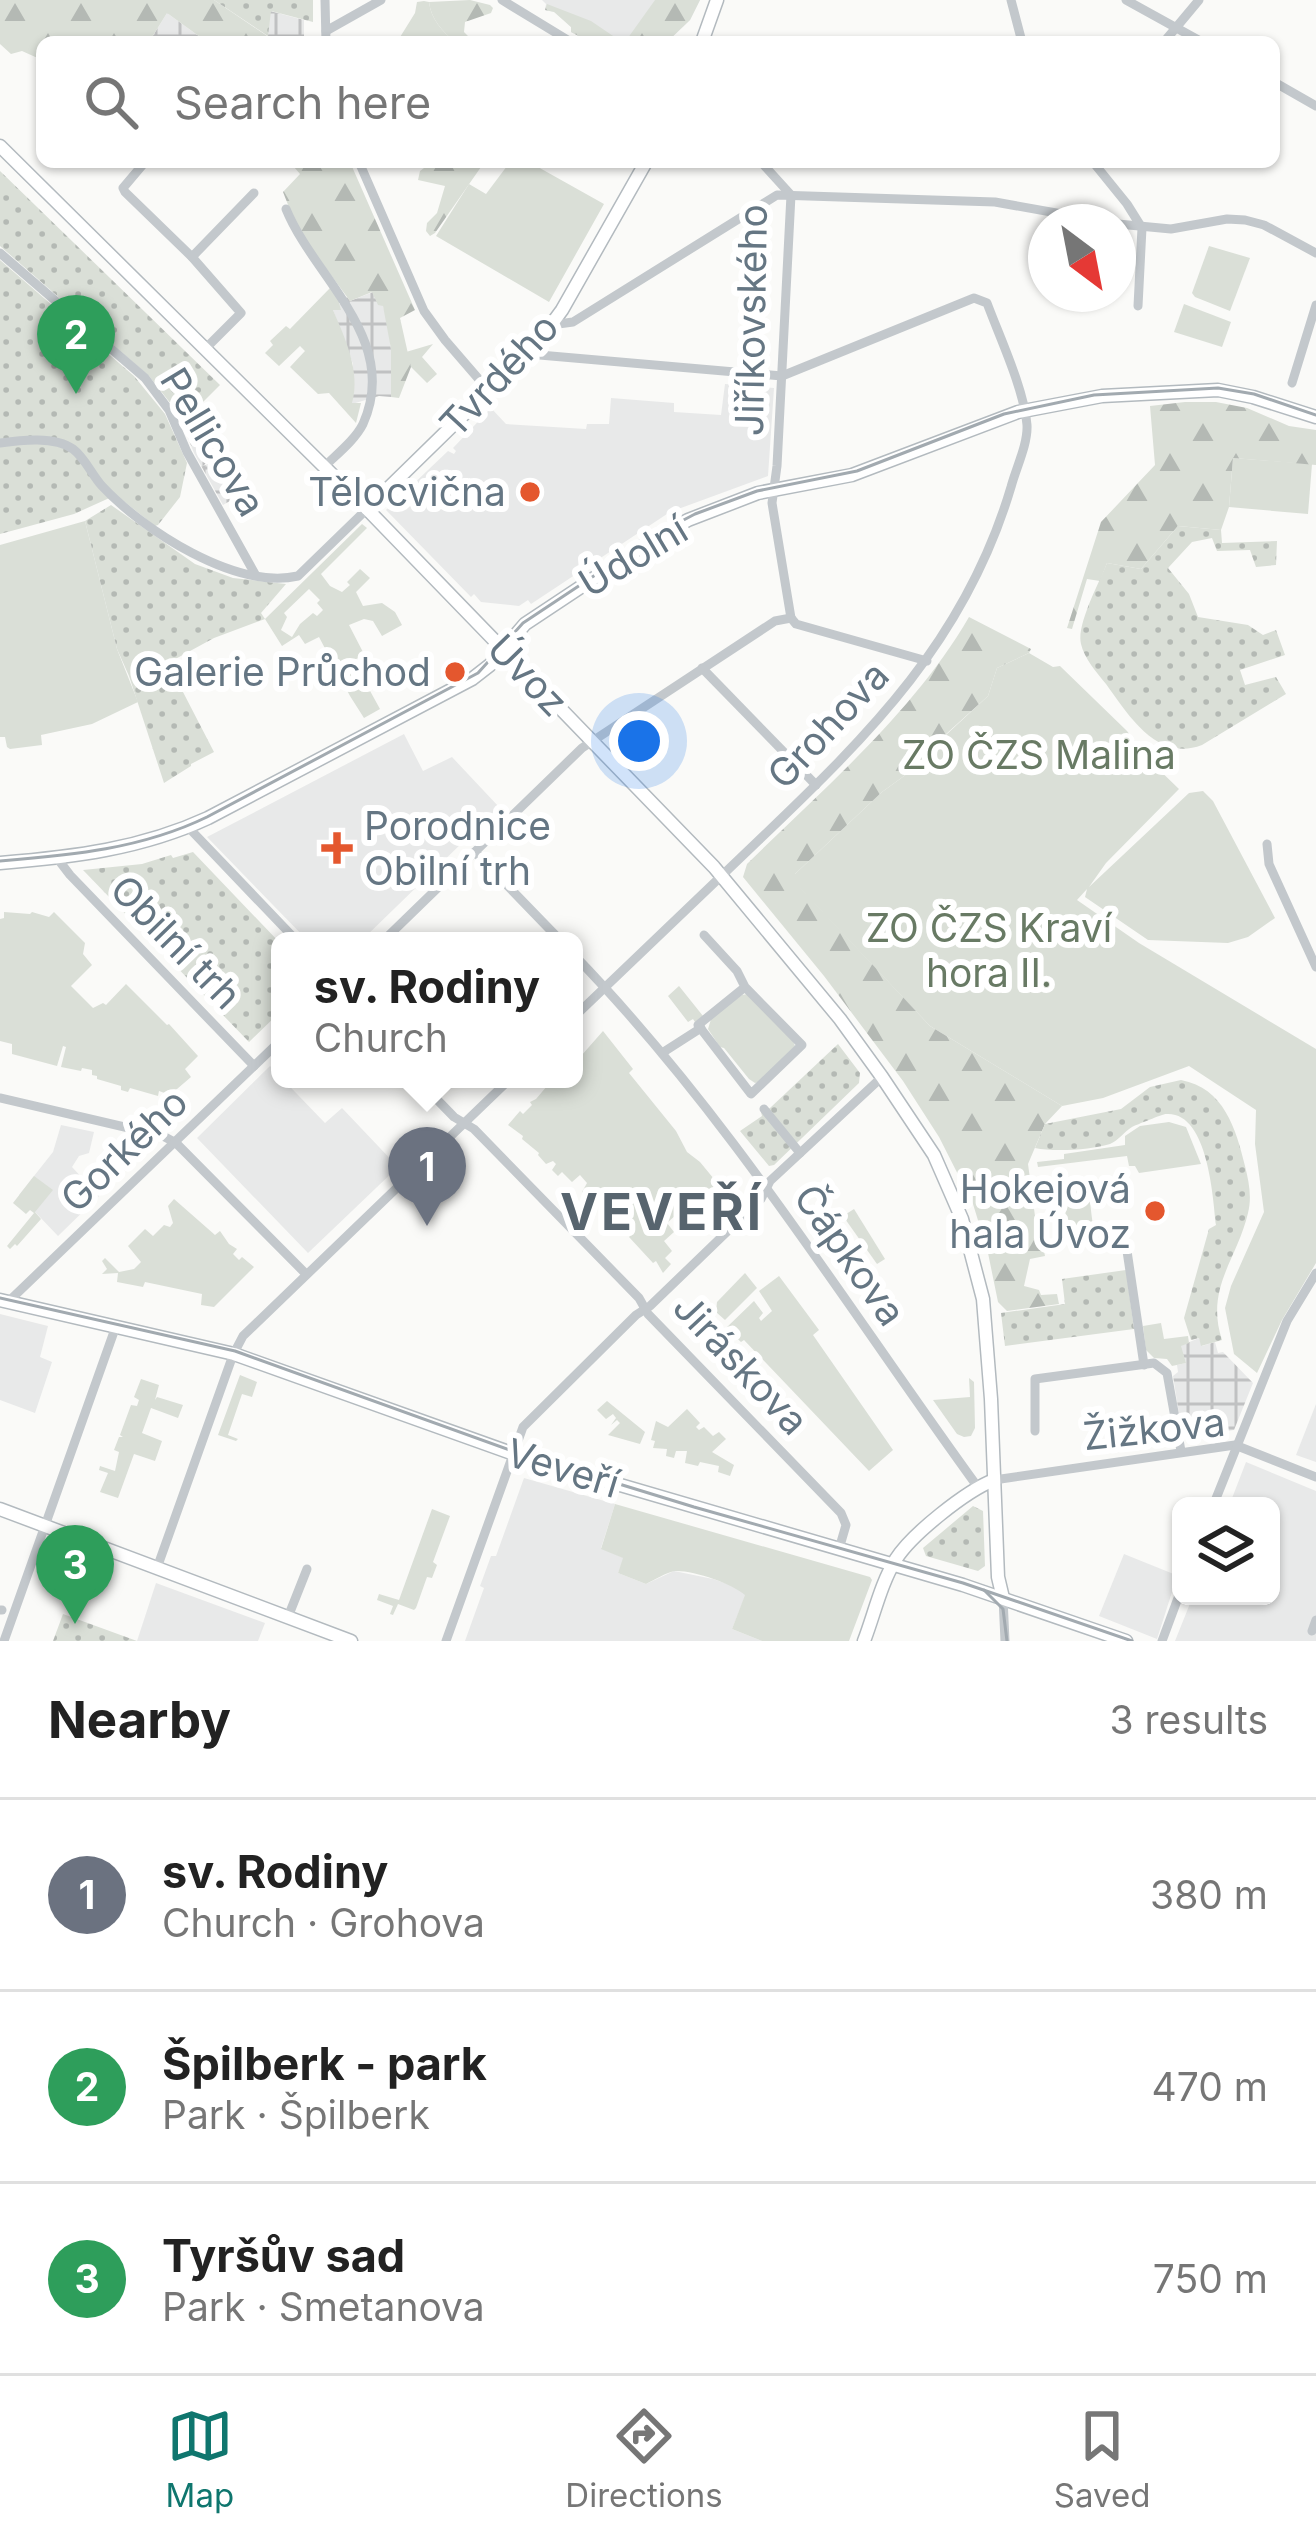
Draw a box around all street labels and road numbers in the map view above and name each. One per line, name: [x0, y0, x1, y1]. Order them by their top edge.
street label: Jiříkovského: [725, 204, 776, 436]
street label: Tvrdého: [430, 303, 568, 446]
street label: Pellicova: [151, 359, 276, 524]
street label: Údolní: [570, 505, 696, 606]
street label: Úvoz: [479, 624, 578, 725]
street label: Grohova: [757, 652, 898, 798]
street label: Obilní trh: [101, 865, 251, 1018]
street label: Gorkého: [51, 1078, 197, 1221]
street label: Čápkova: [785, 1175, 916, 1334]
street label: Jiráskova: [664, 1283, 818, 1444]
street label: Žižkova: [1081, 1398, 1227, 1459]
street label: Veveří: [501, 1428, 626, 1507]

